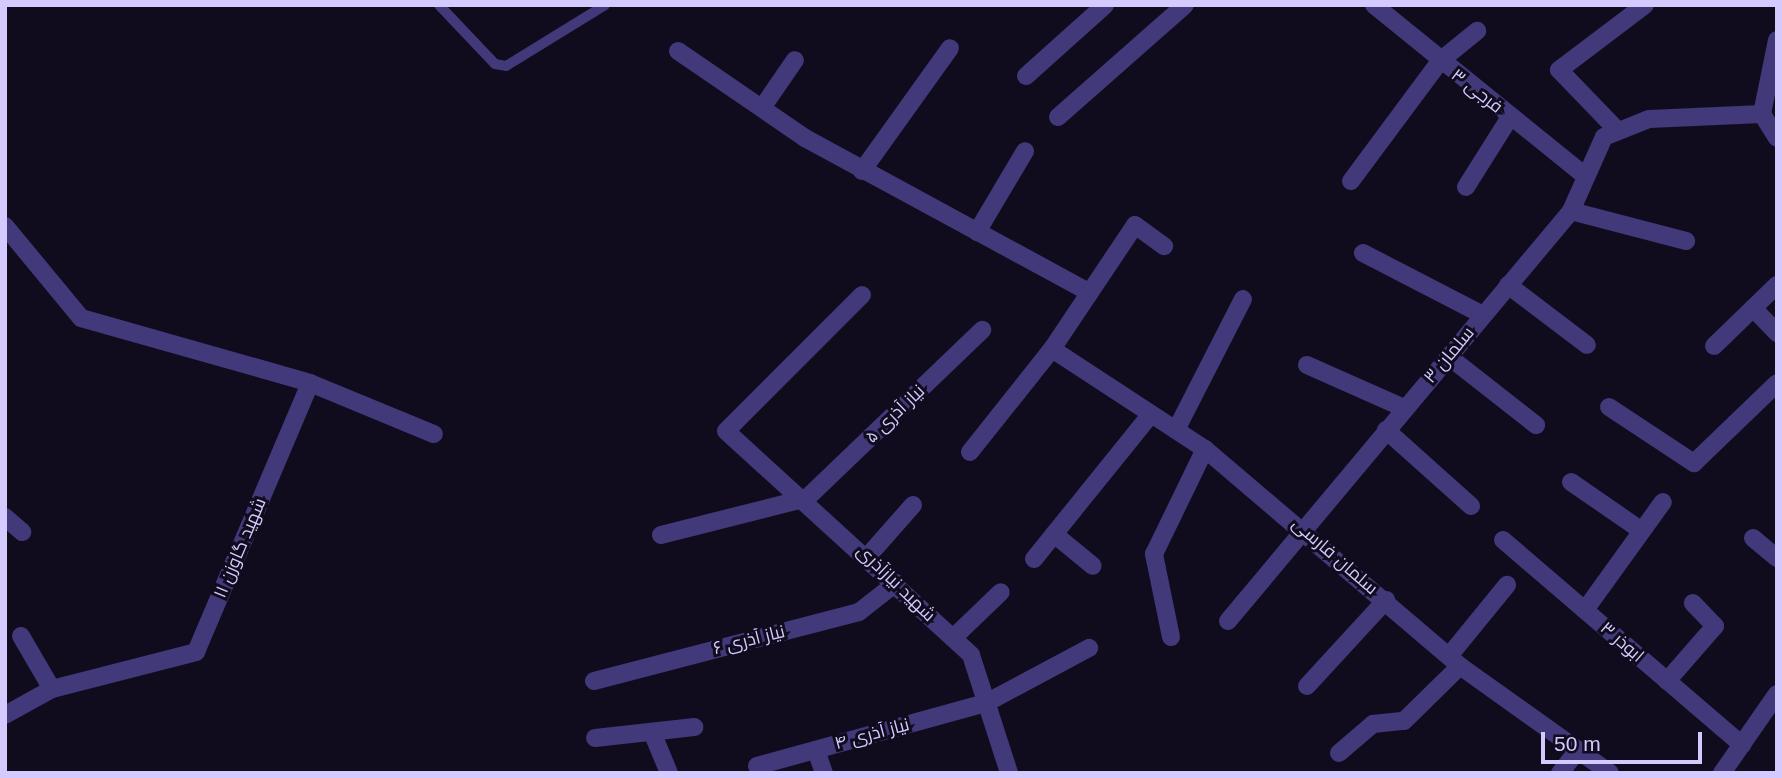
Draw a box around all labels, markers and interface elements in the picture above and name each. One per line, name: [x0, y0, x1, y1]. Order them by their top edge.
street label: فرجی ۳: [1447, 64, 1507, 118]
street label: سلمان ۳: [1419, 322, 1479, 388]
street label: نیاز آذری ۵: [861, 380, 929, 448]
street label: شهید گاوزن ۱۱: [209, 495, 271, 601]
street label: سلمان فارسی: [1288, 513, 1382, 599]
street label: شهید نیازآذری: [852, 540, 940, 626]
street label: ابوذر ۳: [1596, 617, 1648, 667]
street label: نیاز آذری ۶: [711, 621, 787, 659]
street label: نیاز آذری ۴: [832, 714, 912, 754]
scale bar: [1544, 718, 1705, 762]
text: 50 m: [1554, 732, 1601, 755]

